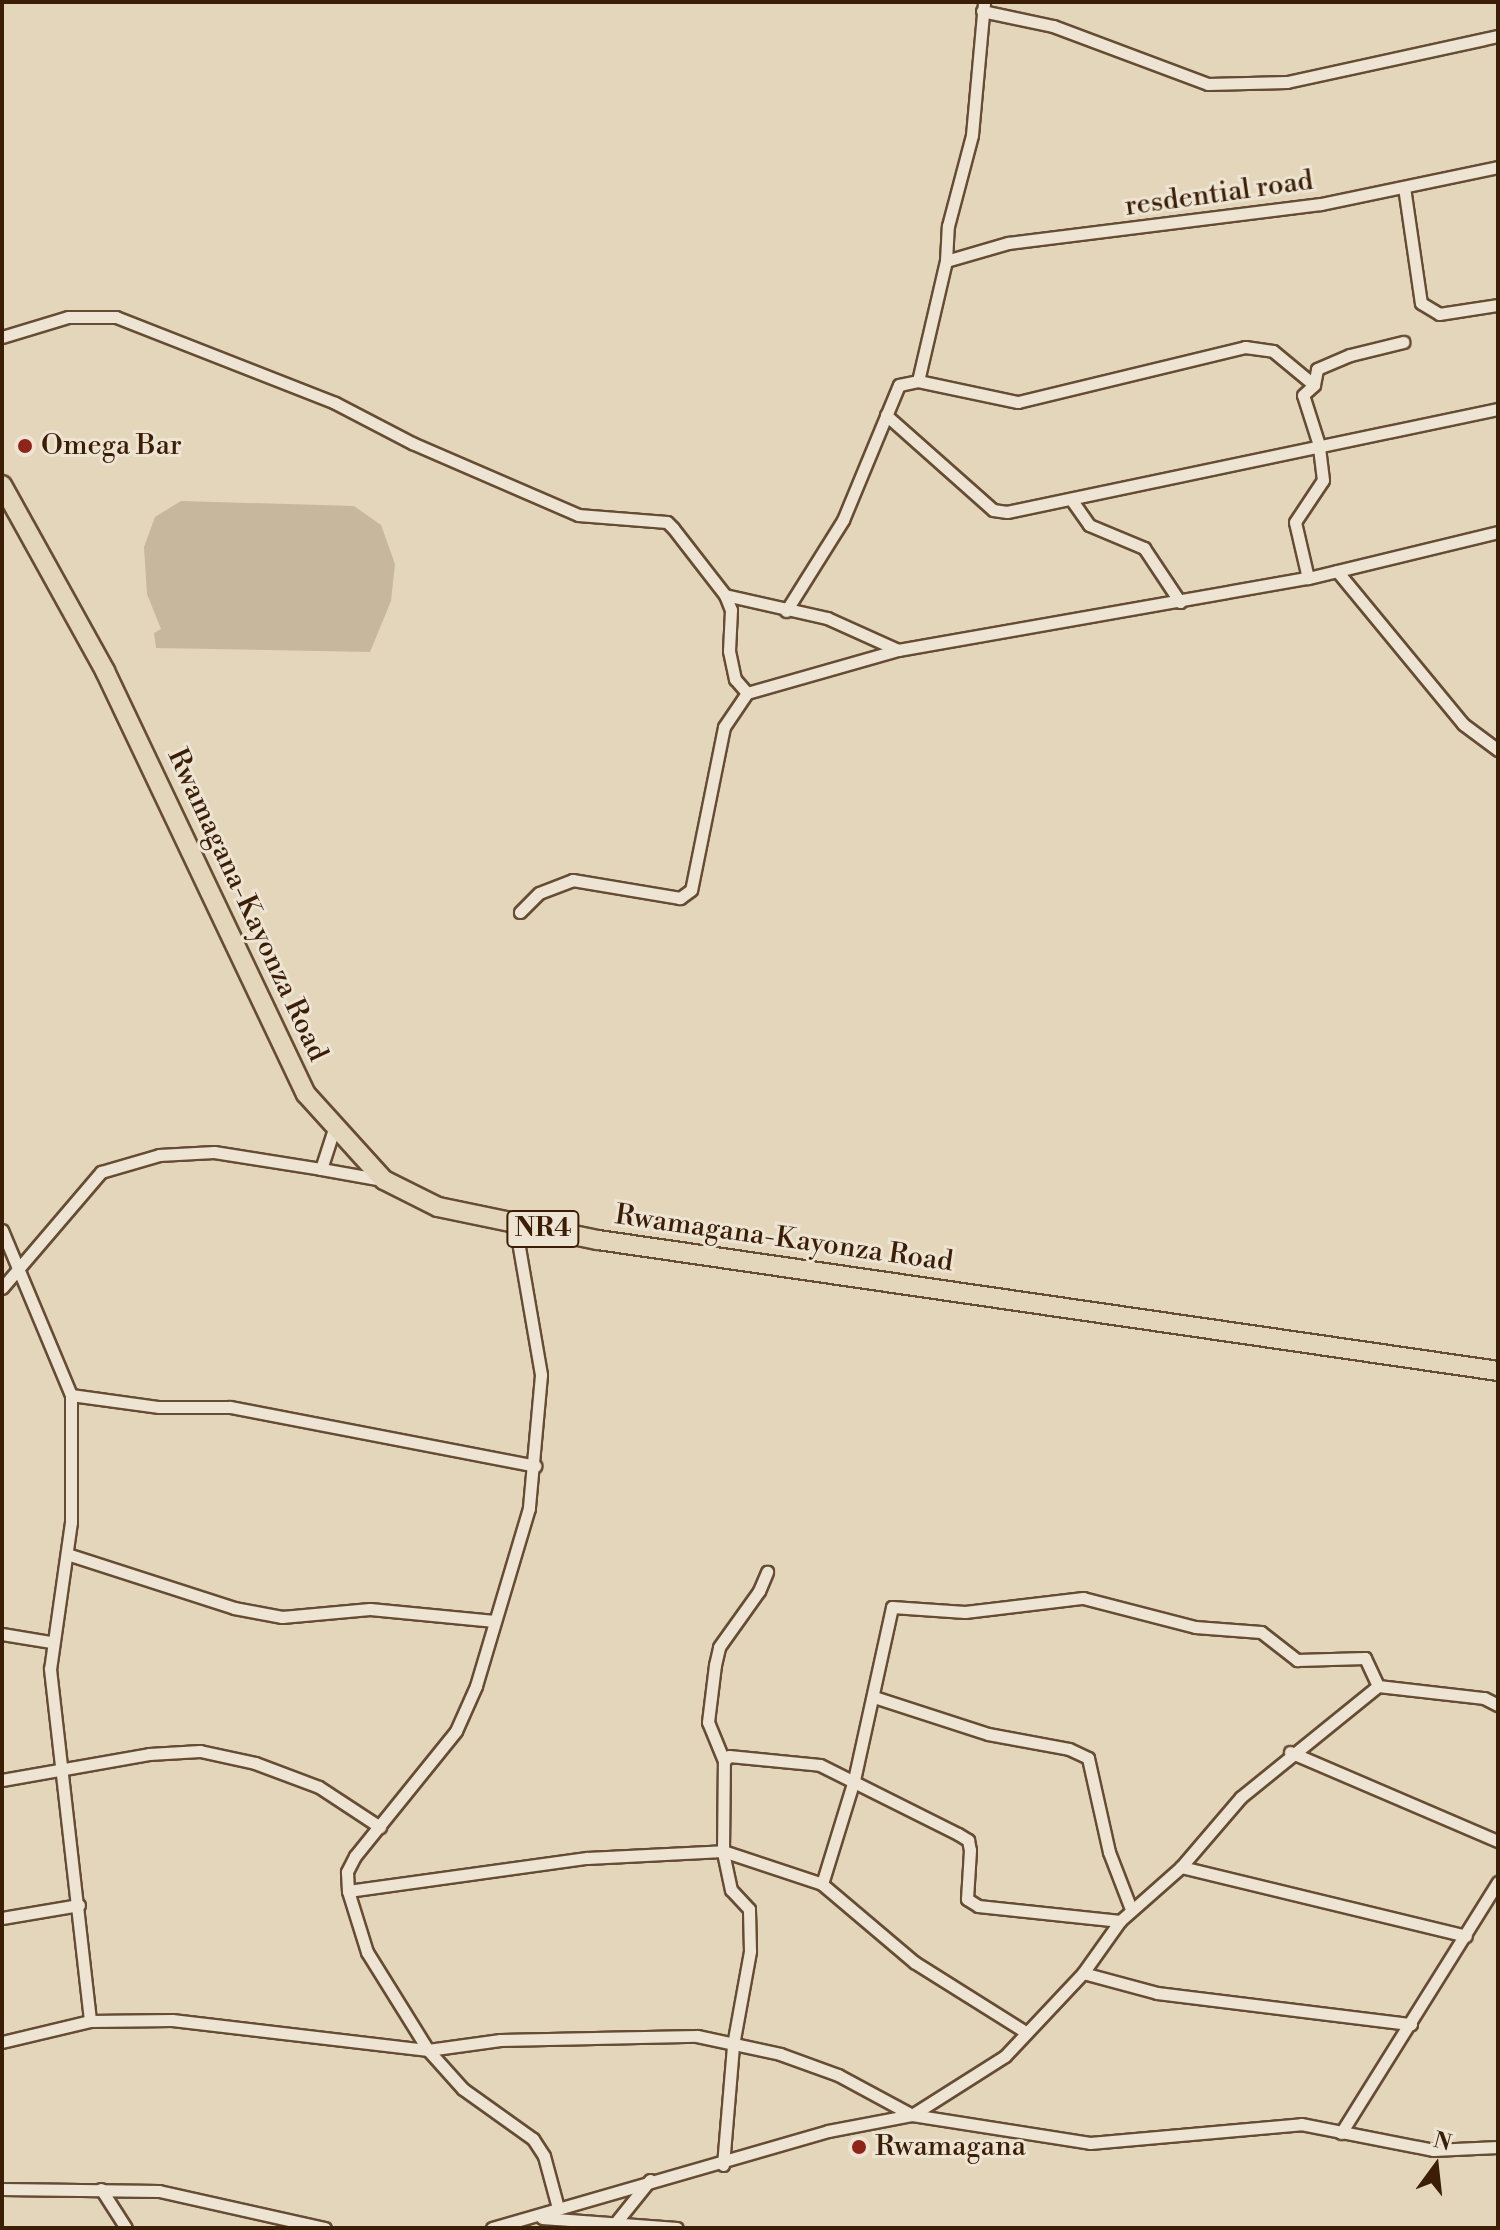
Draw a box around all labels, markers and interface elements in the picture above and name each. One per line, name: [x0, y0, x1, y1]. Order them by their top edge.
street label: resdential road: [1123, 164, 1315, 224]
place label: Omega Bar: [41, 429, 182, 463]
marker: Omega Bar: [16, 437, 34, 455]
street label: Rwamagana-Kayonza Road: [160, 743, 334, 1067]
street label: Rwamagana-Kayonza Road: [613, 1199, 955, 1279]
road number: NR4: [505, 1207, 581, 1251]
north arrow: [1396, 2126, 1476, 2206]
text: N: [1430, 2127, 1454, 2158]
place label: Rwamagana: [875, 2130, 1026, 2164]
marker: Rwamagana: [850, 2138, 868, 2156]

